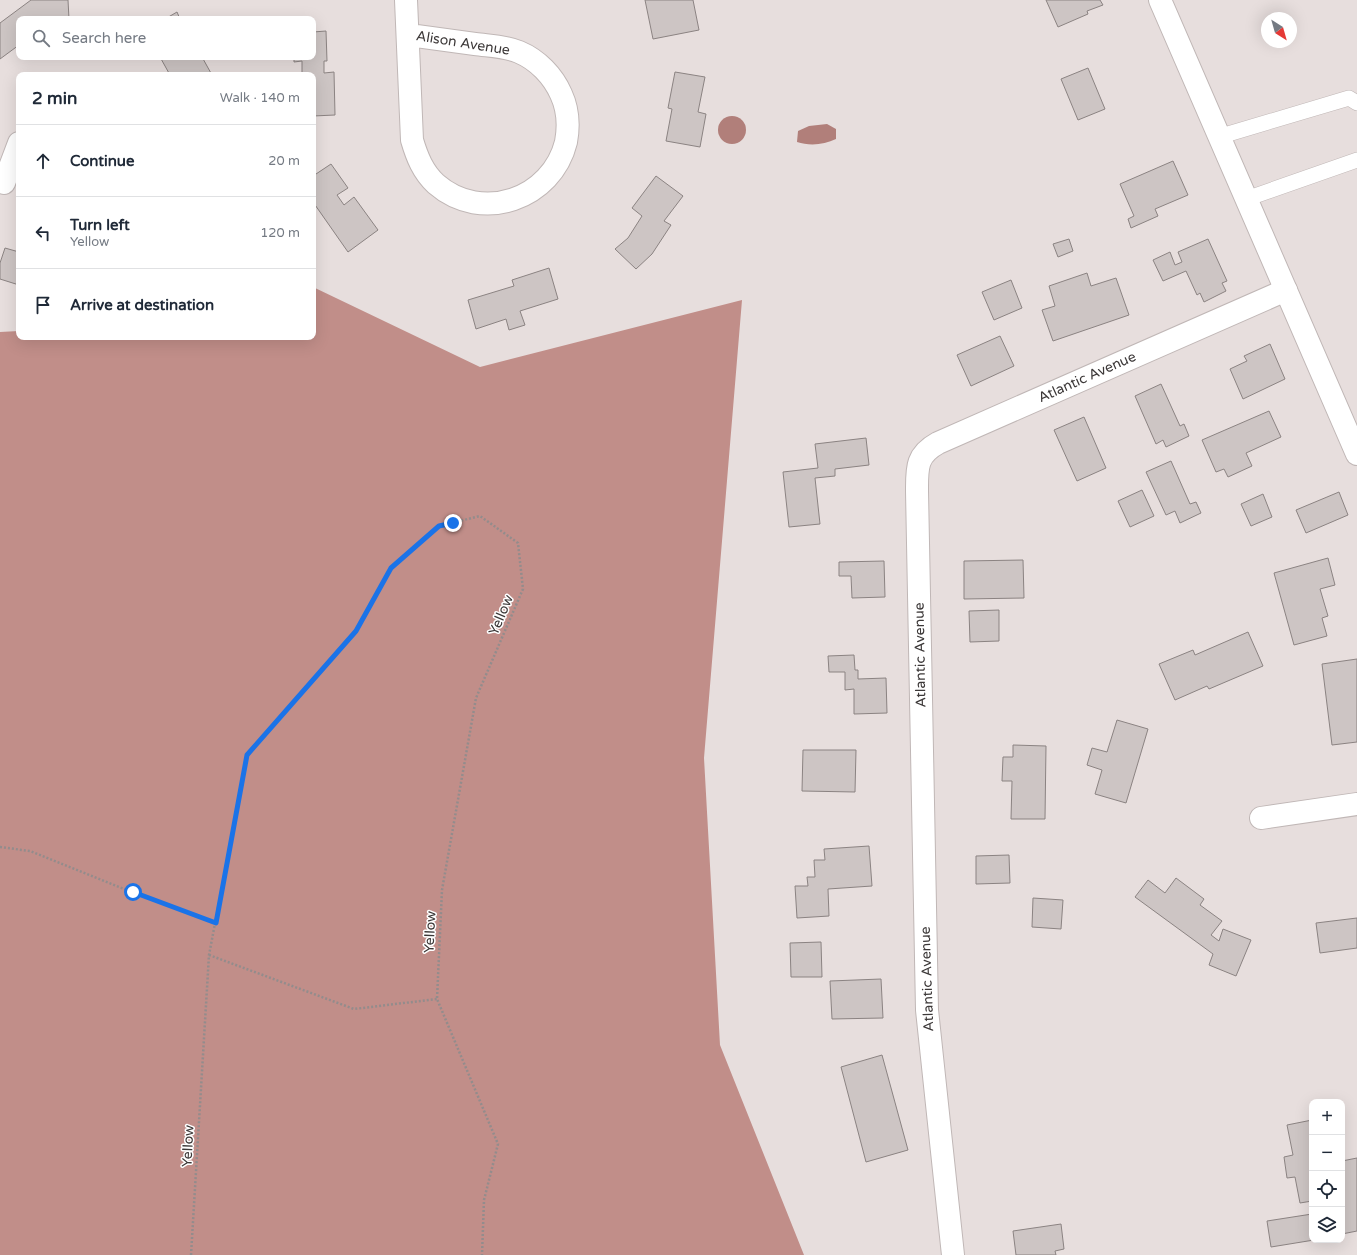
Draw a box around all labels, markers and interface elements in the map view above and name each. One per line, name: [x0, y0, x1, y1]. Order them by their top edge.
north arrow: [1261, 12, 1297, 48]
search box: [16, 16, 316, 60]
icon: search: [30, 27, 52, 49]
street label: Alison Avenue: [415, 27, 511, 59]
text: Search here: [62, 29, 146, 47]
text: 2 min: [32, 88, 77, 109]
text: Walk · 140 m: [220, 90, 300, 106]
icon: ahead: [32, 150, 54, 172]
text: Continue: [70, 152, 134, 170]
text: 20 m: [268, 153, 300, 169]
text: Turn left: [70, 216, 130, 234]
icon: left: [32, 222, 54, 244]
text: 120 m: [260, 225, 300, 241]
text: Yellow: [70, 234, 109, 250]
icon: arrive: [32, 294, 54, 316]
text: Arrive at destination: [70, 296, 214, 314]
street label: Atlantic Avenue: [1035, 348, 1139, 406]
route end: [444, 514, 462, 532]
street label: Yellow: [485, 592, 517, 638]
street label: Atlantic Avenue: [911, 602, 929, 708]
route start: [124, 883, 142, 901]
street label: Yellow: [420, 910, 440, 954]
street label: Atlantic Avenue: [917, 926, 937, 1032]
map controls: [1309, 1099, 1345, 1243]
button: +: [1309, 1099, 1345, 1135]
street label: Yellow: [178, 1124, 198, 1168]
button: −: [1309, 1135, 1345, 1171]
button: locate: [1309, 1171, 1345, 1207]
button: layers: [1309, 1207, 1345, 1243]

